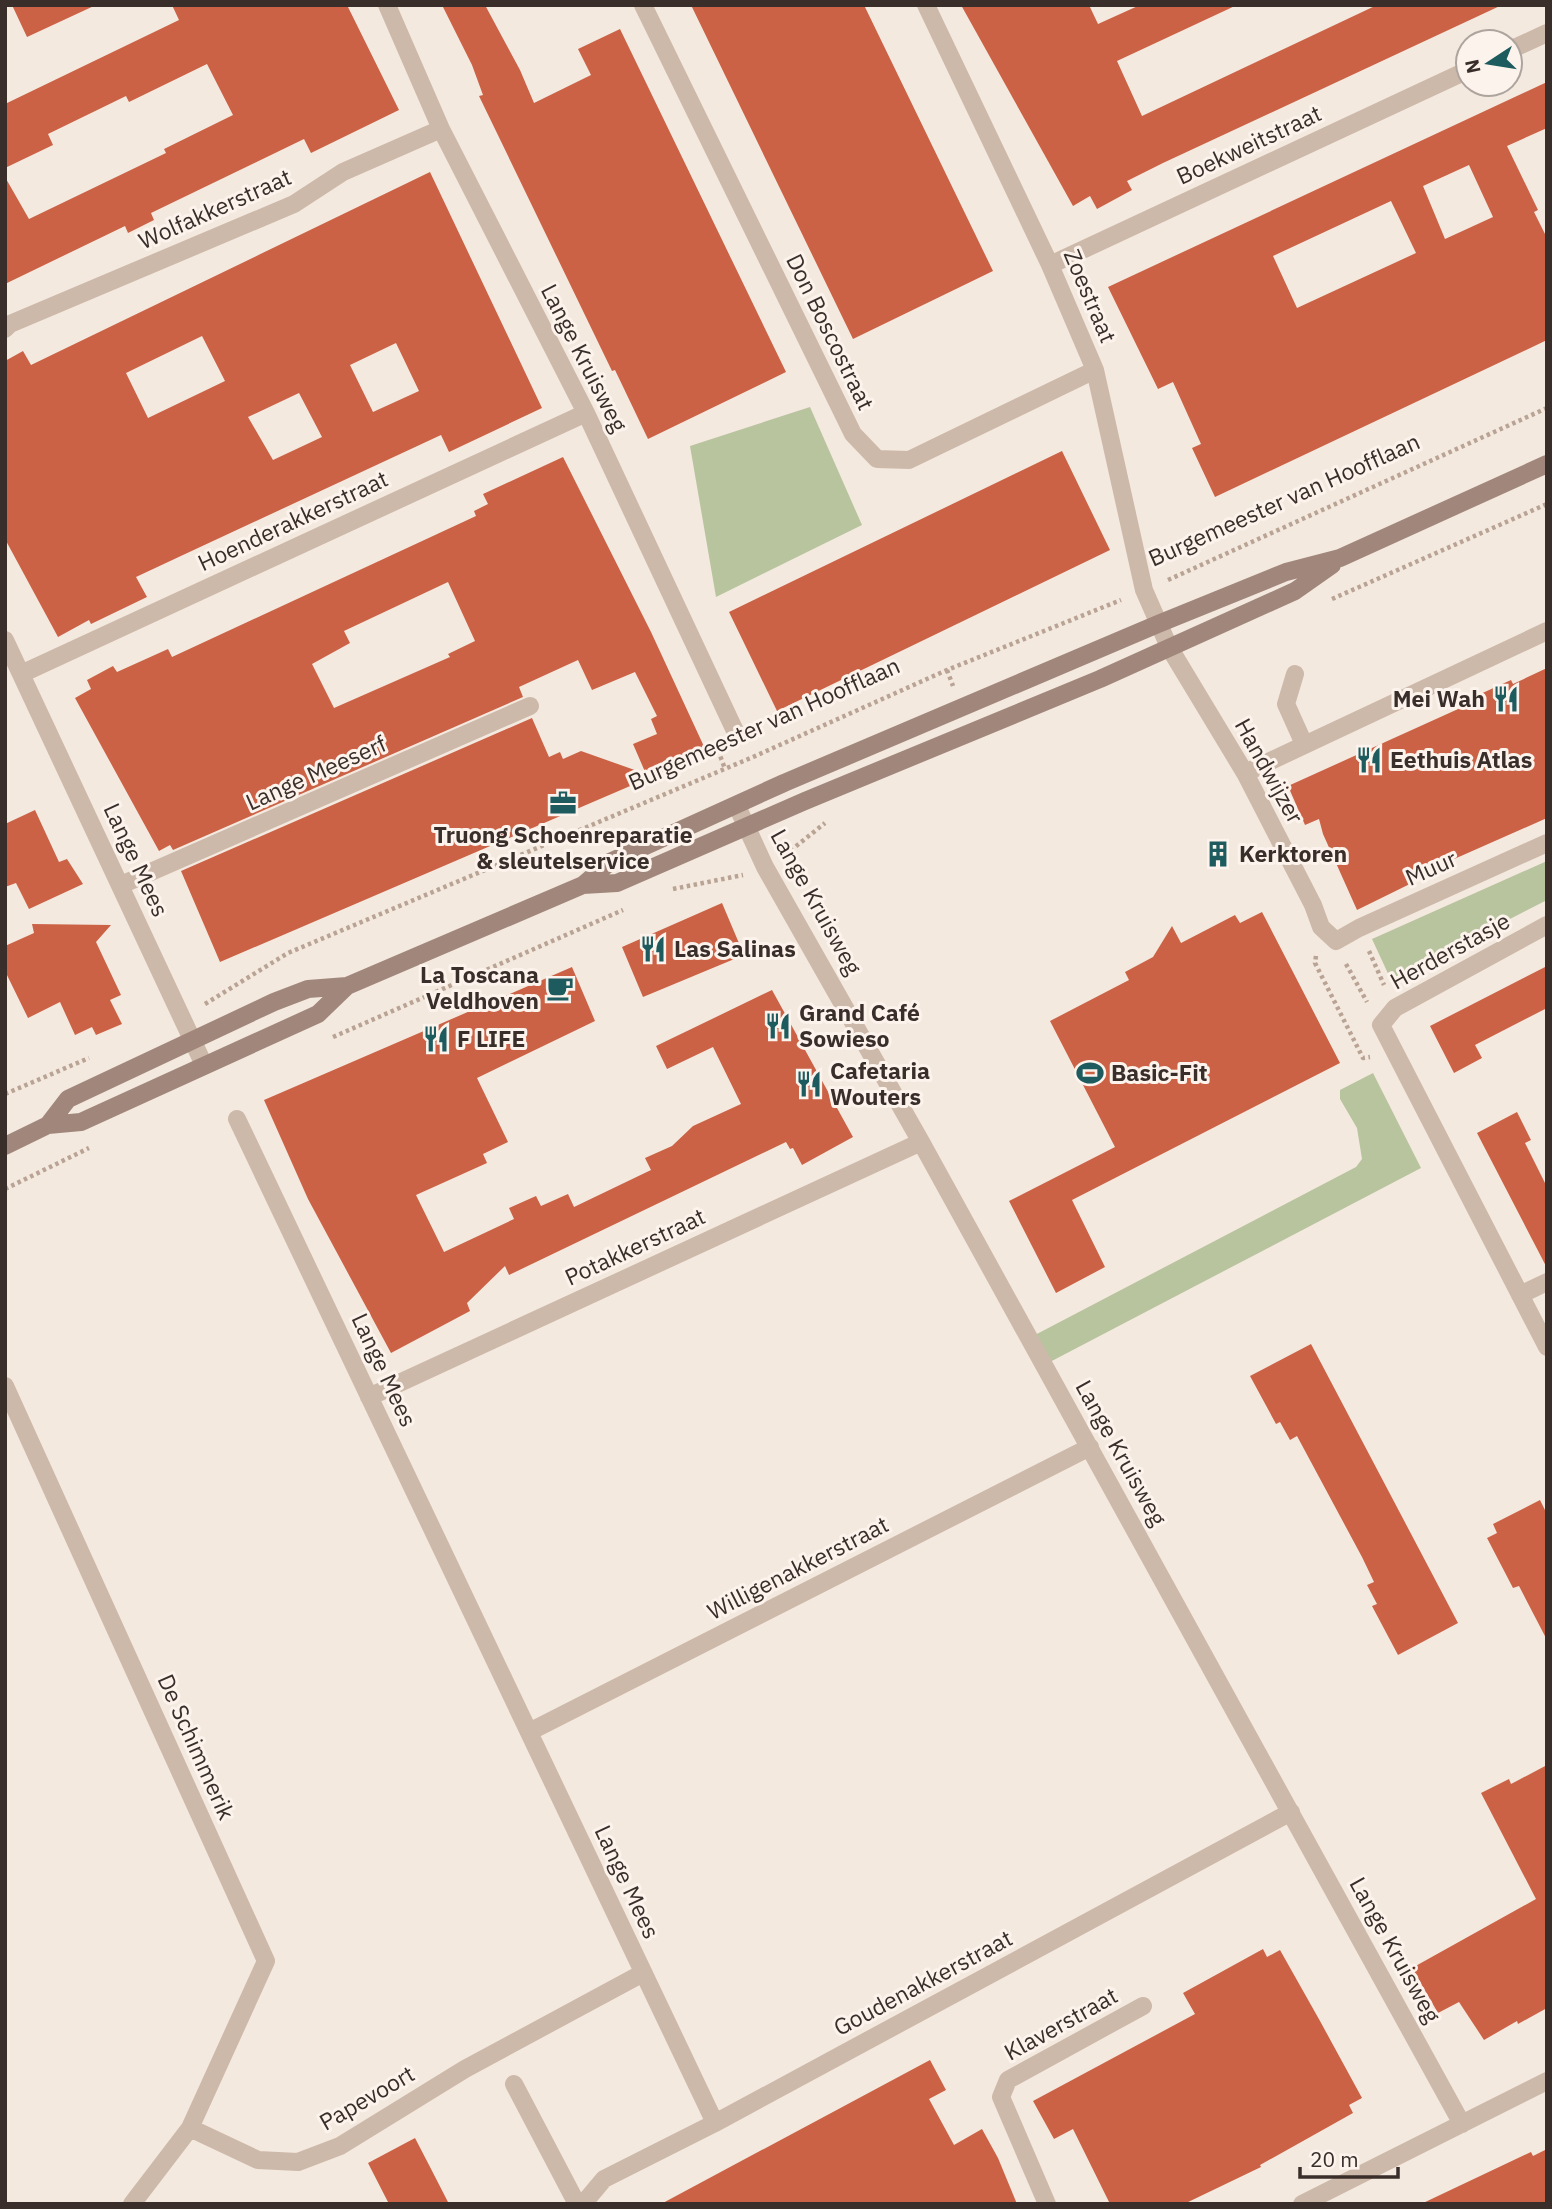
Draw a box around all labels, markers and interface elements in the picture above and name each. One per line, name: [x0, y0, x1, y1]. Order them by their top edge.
north arrow: [1454, 28, 1524, 98]
text: N: [1459, 57, 1486, 76]
street label: Boekweitstraat: [1171, 97, 1326, 191]
street label: Wolfakkerstraat: [134, 161, 296, 255]
street label: Zoestraat: [1058, 244, 1124, 347]
street label: Don Boscostraat: [780, 248, 882, 415]
street label: Lange Kruisweg: [535, 279, 635, 436]
street label: Burgemeester van Hoofflaan: [1143, 426, 1424, 573]
street label: Hoenderakkerstraat: [193, 463, 392, 577]
street label: Burgemeester van Hoofflaan: [623, 650, 904, 797]
place label: Mei Wah: [1393, 683, 1485, 713]
restaurant icon: Mei Wah: [1491, 684, 1521, 714]
street label: Handwijzer: [1229, 713, 1311, 829]
street label: Lange Meeserf: [241, 728, 391, 816]
place label: Eethuis Atlas: [1390, 744, 1532, 774]
restaurant icon: Eethuis Atlas: [1354, 745, 1384, 775]
office icon: Truong Schoenreparatie & sleutelservice: [548, 788, 578, 818]
street label: Lange Mees: [98, 798, 176, 921]
place label: Truong Schoenreparatie & sleutelservice: [433, 819, 693, 875]
street label: Lange Kruisweg: [765, 823, 869, 980]
place label: Kerktoren: [1239, 838, 1347, 868]
building icon: Kerktoren: [1203, 839, 1233, 869]
street label: Muur: [1400, 842, 1462, 892]
street label: Herderstasje: [1384, 905, 1515, 995]
place label: Las Salinas: [674, 933, 796, 963]
restaurant icon: Las Salinas: [638, 934, 668, 964]
place label: La Toscana Veldhoven: [420, 959, 539, 1015]
cafe icon: La Toscana Veldhoven: [545, 973, 575, 1003]
place label: Grand Café Sowieso: [799, 997, 920, 1053]
restaurant icon: Grand Café Sowieso: [763, 1011, 793, 1041]
place label: F LIFE: [457, 1023, 525, 1053]
restaurant icon: F LIFE: [421, 1024, 451, 1054]
place label: Cafetaria Wouters: [830, 1055, 930, 1111]
place label: Basic-Fit: [1111, 1057, 1208, 1087]
sports icon: Basic-Fit: [1075, 1058, 1105, 1088]
restaurant icon: Cafetaria Wouters: [794, 1069, 824, 1099]
street label: Potakkerstraat: [559, 1200, 710, 1292]
street label: Lange Mees: [346, 1308, 424, 1431]
street label: Lange Kruisweg: [1070, 1374, 1174, 1531]
street label: Willigenakkerstraat: [702, 1508, 893, 1626]
street label: De Schimmerik: [151, 1669, 242, 1824]
street label: Lange Mees: [589, 1820, 667, 1943]
street label: Lange Kruisweg: [1344, 1871, 1448, 2028]
street label: Goudenakkerstraat: [828, 1922, 1017, 2042]
street label: Klaverstraat: [998, 1980, 1123, 2067]
street label: Papevoort: [313, 2058, 420, 2136]
scale bar: [1300, 2136, 1398, 2180]
text: 20 m: [1310, 2145, 1359, 2173]

